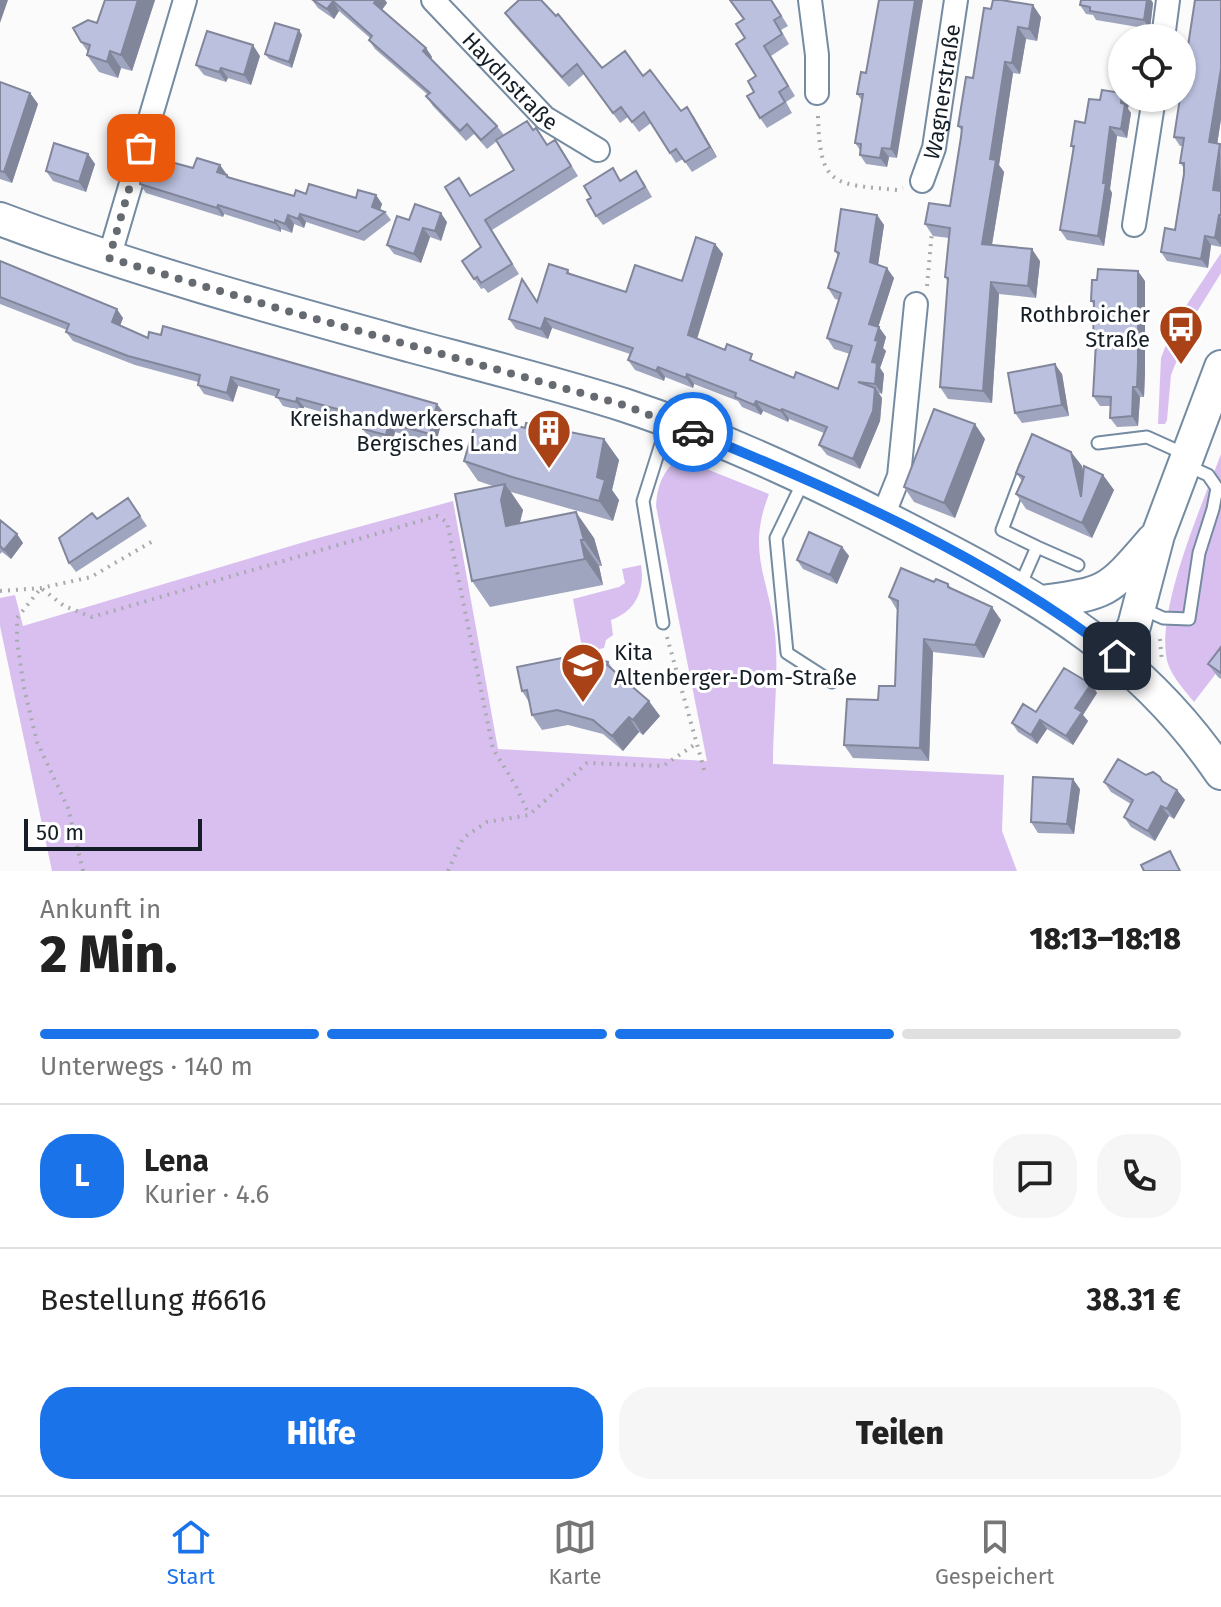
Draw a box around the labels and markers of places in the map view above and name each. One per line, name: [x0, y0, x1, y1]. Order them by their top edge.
pin: [107, 114, 175, 182]
place label: Rothbroicher Straße: [1019, 301, 1150, 353]
bus stop icon: Rothbroicher Straße: [1157, 303, 1205, 366]
place label: Kreishandwerkerschaft Bergisches Land: [289, 405, 518, 457]
building icon: Kreishandwerkerschaft Bergisches Land: [525, 407, 573, 470]
pin: [1083, 622, 1151, 690]
place label: Kita Altenberger-Dom-Straße: [614, 639, 857, 691]
school or university icon: Kita Altenberger-Dom-Straße: [559, 641, 607, 704]

